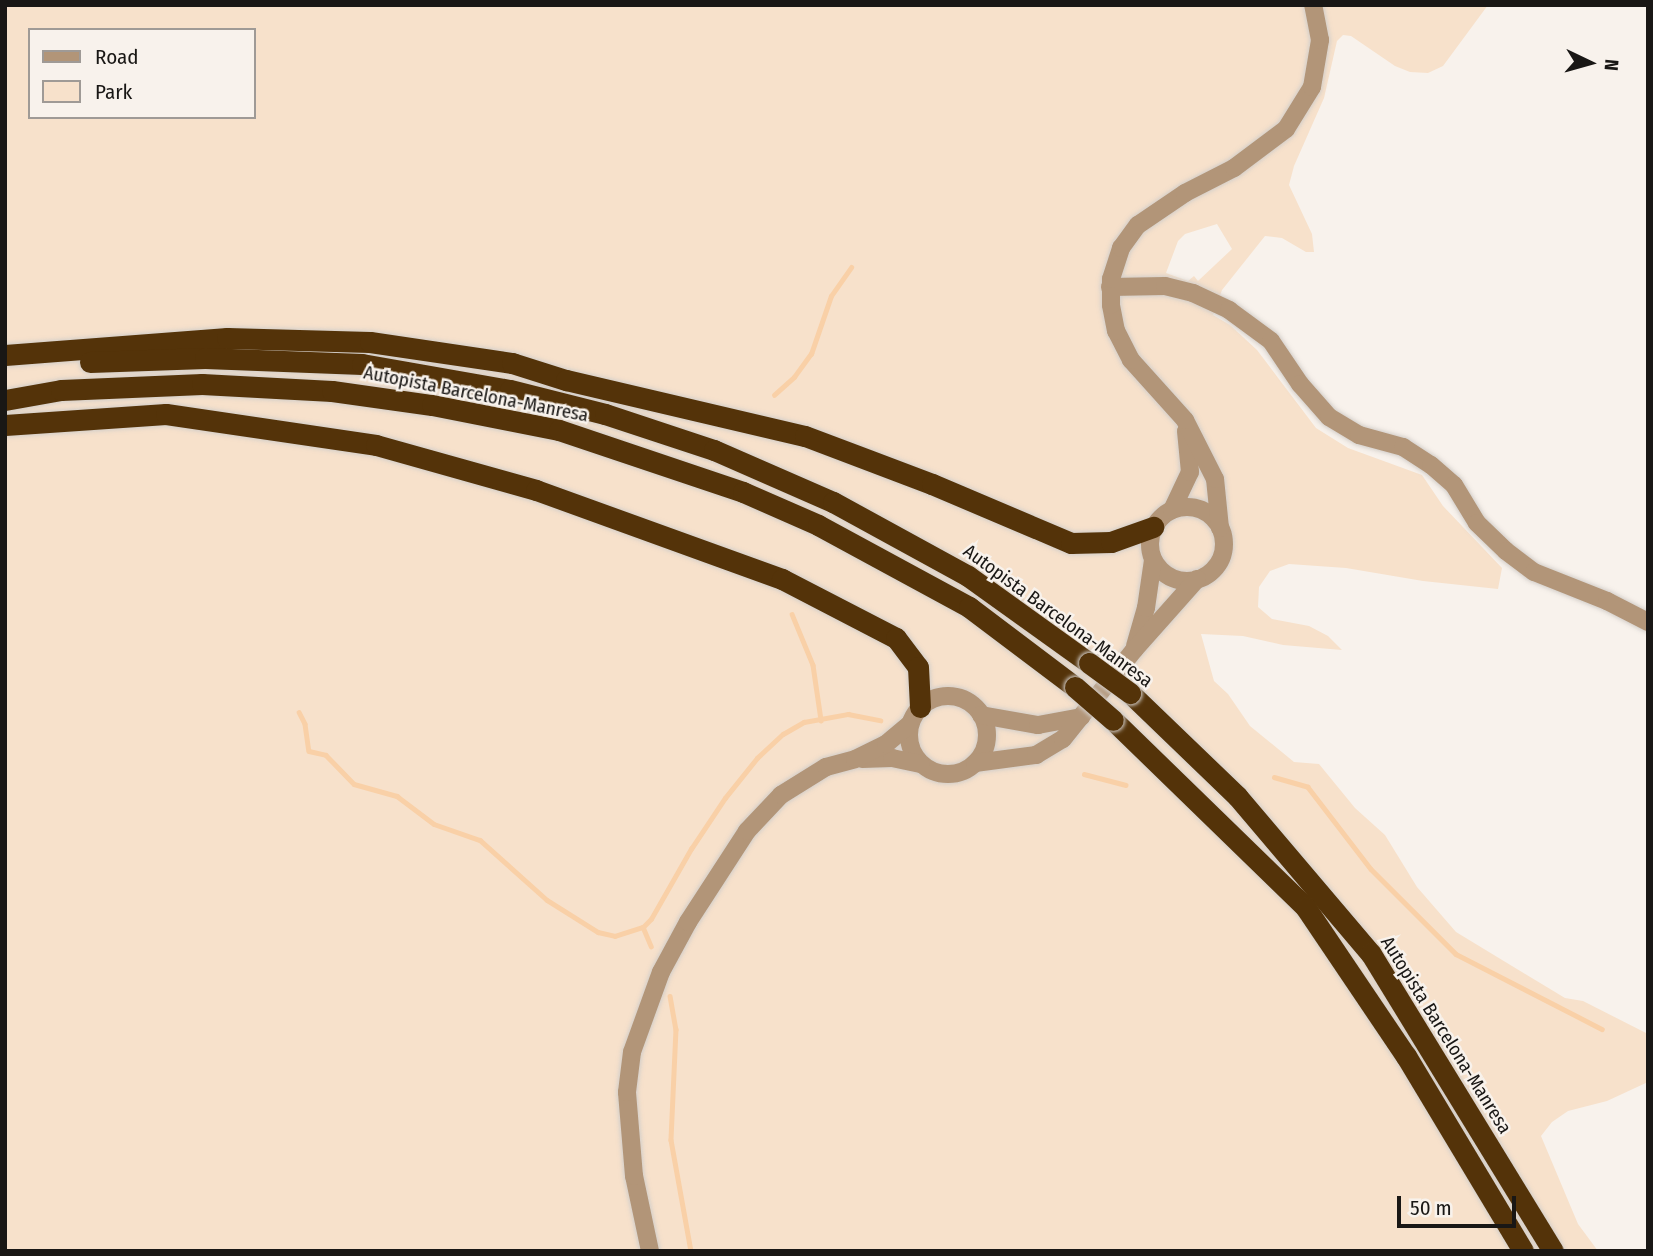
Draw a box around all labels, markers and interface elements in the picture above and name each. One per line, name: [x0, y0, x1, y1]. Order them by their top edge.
legend: [28, 28, 256, 119]
north arrow: [1555, 28, 1625, 98]
text: Road: [95, 44, 139, 70]
text: N: [1599, 58, 1623, 72]
text: Park: [95, 79, 132, 105]
street label: Autopista Barcelona-Manresa: [362, 361, 590, 427]
street label: Autopista Barcelona-Manresa: [959, 540, 1157, 692]
street label: Autopista Barcelona-Manresa: [1376, 932, 1516, 1138]
scale bar: [1401, 1182, 1520, 1226]
text: 50 m: [1410, 1195, 1452, 1221]

